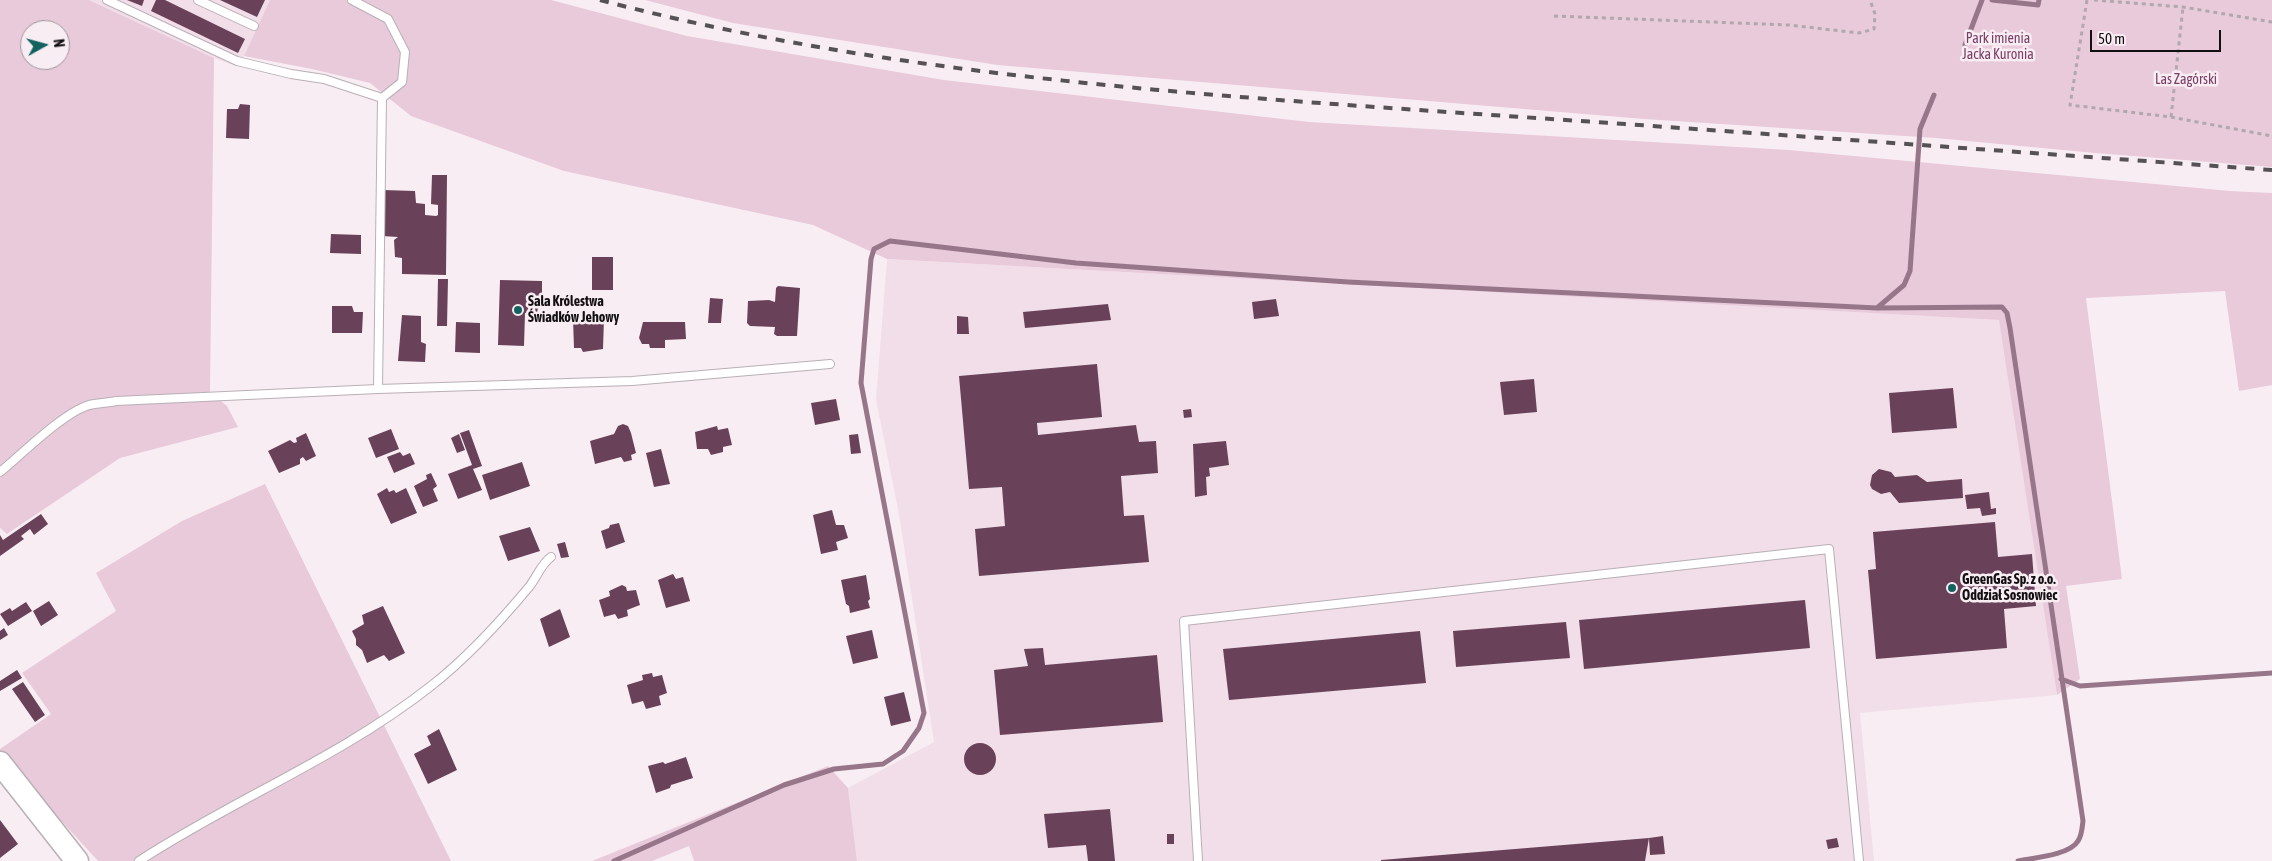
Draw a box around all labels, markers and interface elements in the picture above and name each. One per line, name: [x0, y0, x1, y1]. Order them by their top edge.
north arrow: [20, 20, 70, 70]
scale bar: [2092, 20, 2223, 52]
text: 50 m: [2098, 30, 2125, 47]
park label: Park imienia Jacka Kuronia: [1962, 31, 2034, 64]
text: N: [50, 38, 67, 48]
park label: Las Zagórski: [2155, 72, 2217, 88]
place label: Sala Królestwa Świadków Jehowy: [528, 294, 619, 326]
marker: Sala Królestwa Świadków Jehowy: [512, 304, 524, 316]
place label: GreenGas Sp. z o.o. Oddział Sosnowiec: [1962, 572, 2058, 604]
marker: GreenGas Sp. z o.o. Oddział Sosnowiec: [1946, 582, 1958, 594]

